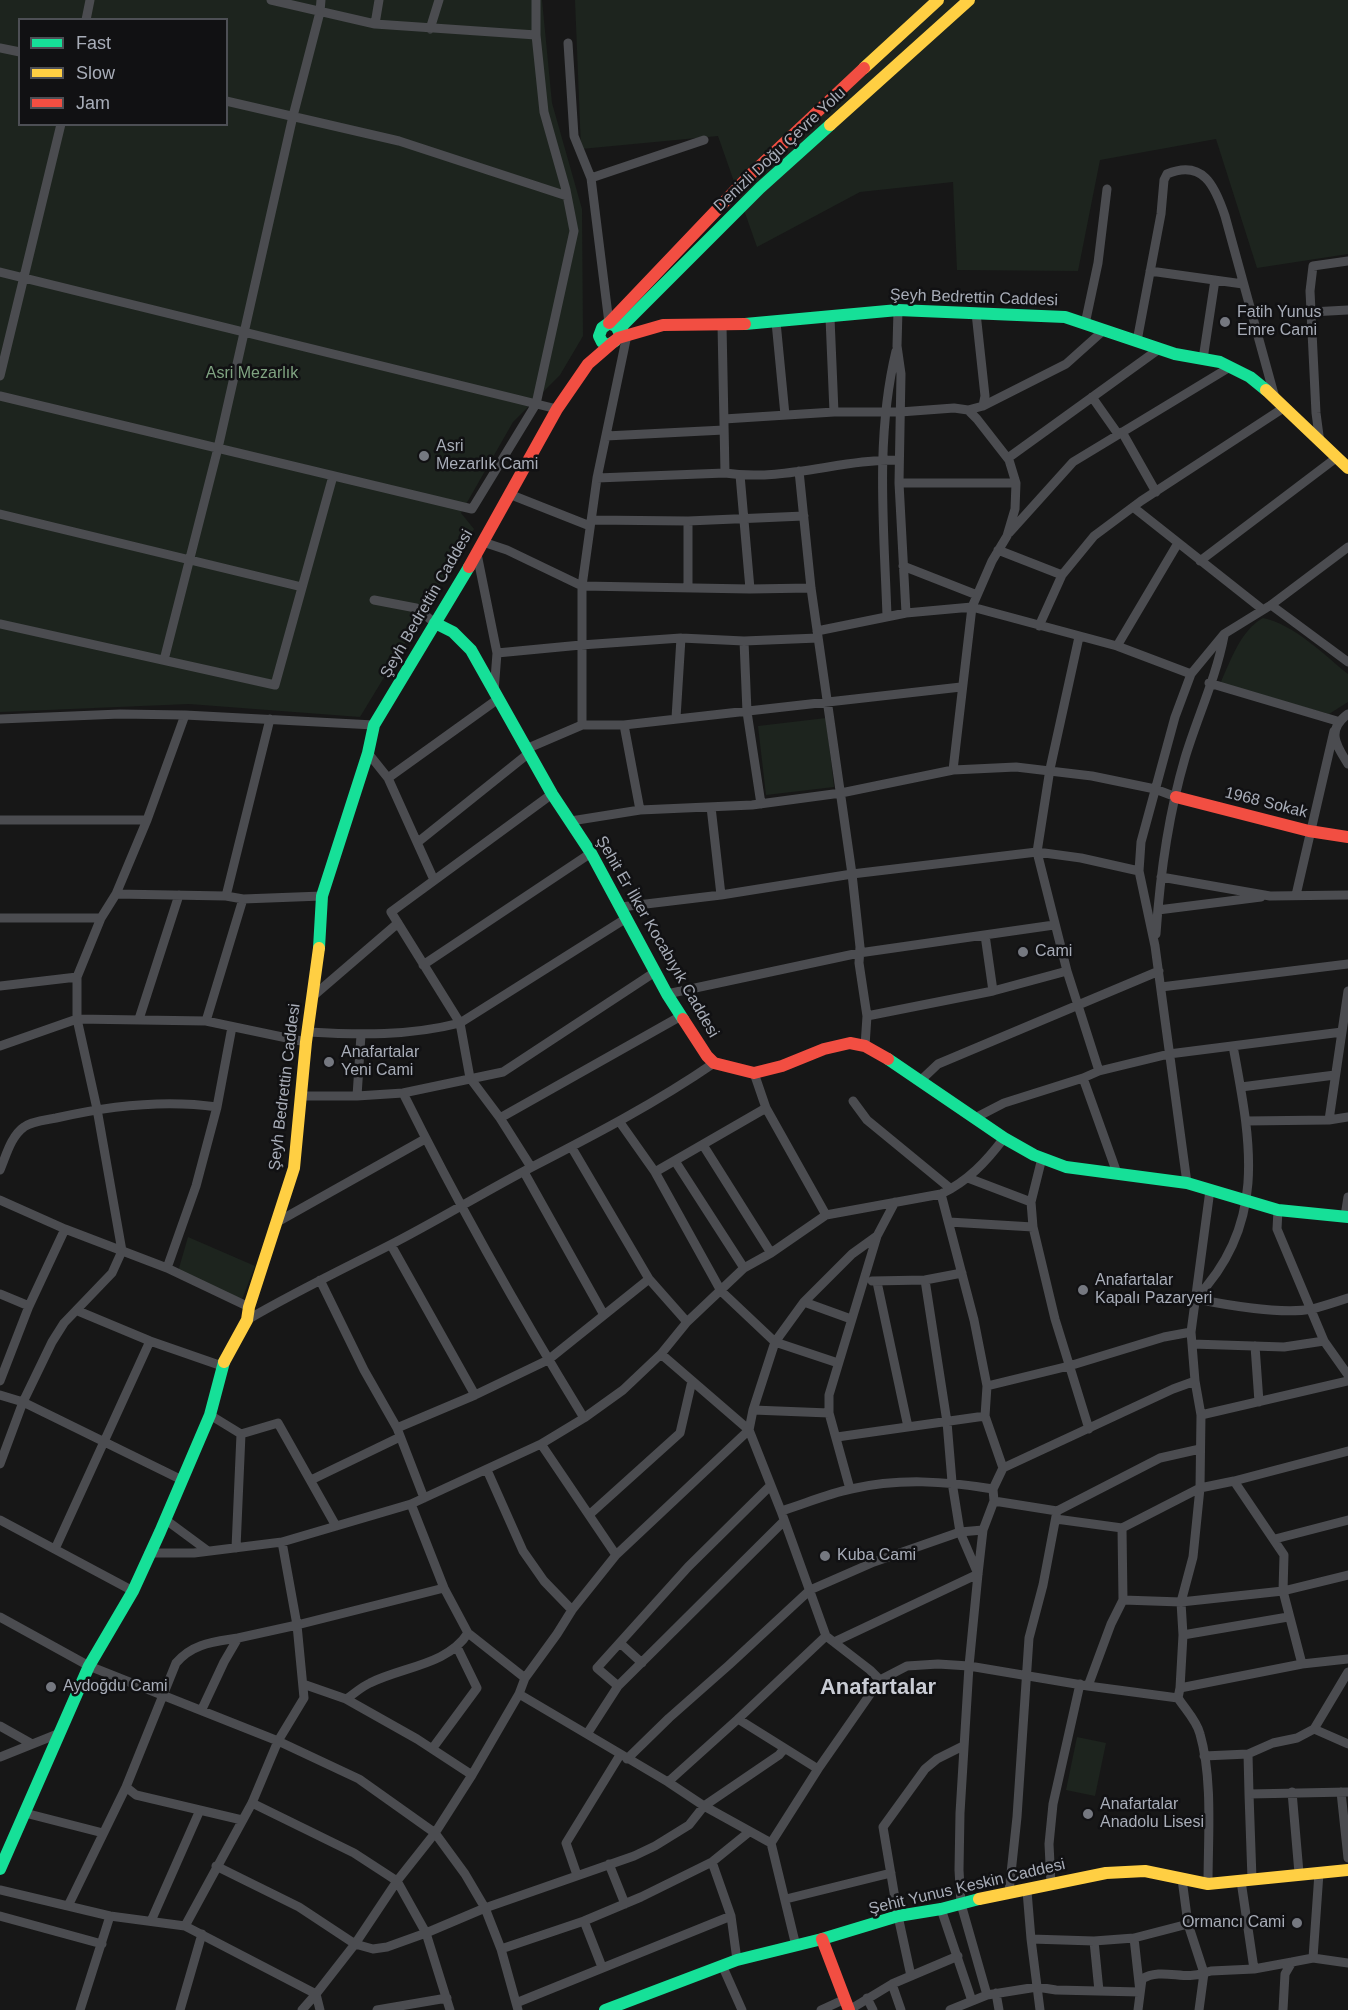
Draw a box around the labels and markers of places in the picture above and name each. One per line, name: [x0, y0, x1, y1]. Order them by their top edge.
place label: Fatih Yunus Emre Cami: [1237, 303, 1322, 341]
marker: Fatih Yunus Emre Cami: [1218, 315, 1232, 329]
place label: Asri Mezarlık Cami: [436, 437, 538, 475]
marker: Asri Mezarlık Cami: [417, 449, 431, 463]
place label: Cami: [1035, 942, 1072, 962]
marker: Cami: [1016, 945, 1030, 959]
place label: Anafartalar Yeni Cami: [341, 1043, 419, 1081]
marker: Anafartalar Yeni Cami: [322, 1055, 336, 1069]
place label: Anafartalar Kapalı Pazaryeri: [1095, 1271, 1212, 1309]
marker: Anafartalar Kapalı Pazaryeri: [1076, 1283, 1090, 1297]
place label: Kuba Cami: [837, 1546, 916, 1566]
marker: Kuba Cami: [818, 1549, 832, 1563]
place label: Aydoğdu Cami: [63, 1677, 168, 1697]
marker: Aydoğdu Cami: [44, 1680, 58, 1694]
place label: Anafartalar Anadolu Lisesi: [1100, 1795, 1204, 1833]
marker: Anafartalar Anadolu Lisesi: [1081, 1807, 1095, 1821]
place label: Ormancı Cami: [1182, 1913, 1285, 1933]
marker: Ormancı Cami: [1290, 1916, 1304, 1930]

